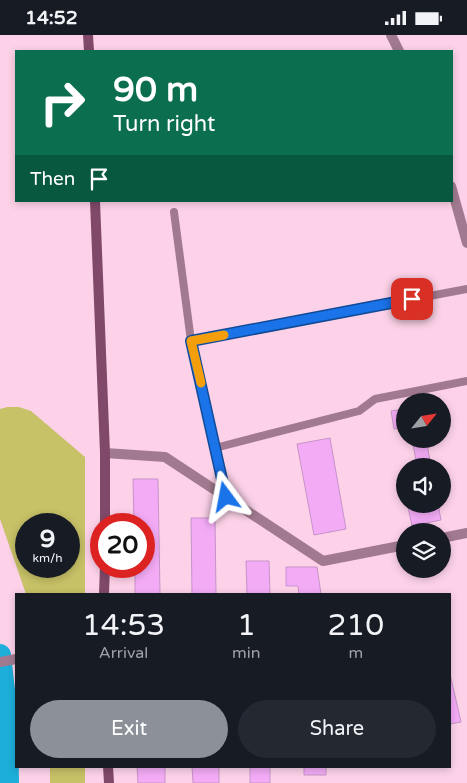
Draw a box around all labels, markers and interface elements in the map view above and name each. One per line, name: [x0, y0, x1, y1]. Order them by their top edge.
text: 14:52: [25, 7, 78, 29]
text: 90 m: [113, 69, 198, 111]
icon: right: [30, 70, 95, 135]
text: Turn right: [113, 111, 215, 137]
icon: arrive: [85, 165, 113, 193]
text: Then: [30, 168, 75, 190]
pin: [391, 278, 433, 320]
icon: arrive: [398, 285, 426, 313]
north arrow: [396, 393, 451, 447]
map controls: [396, 393, 451, 578]
button: sound: [396, 458, 451, 513]
position arrow: [199, 470, 251, 522]
speed limit sign: 20: [90, 513, 155, 578]
button: layers: [396, 523, 451, 578]
text: 9: [40, 524, 55, 554]
text: km/h: [32, 551, 63, 565]
text: 14:53: [82, 607, 165, 644]
text: 1: [237, 607, 256, 644]
text: 210: [328, 607, 384, 644]
text: Arrival: [99, 643, 148, 663]
text: min: [232, 643, 261, 663]
text: m: [348, 643, 363, 663]
button: Exit: [30, 700, 228, 758]
button: Share: [238, 700, 436, 758]

